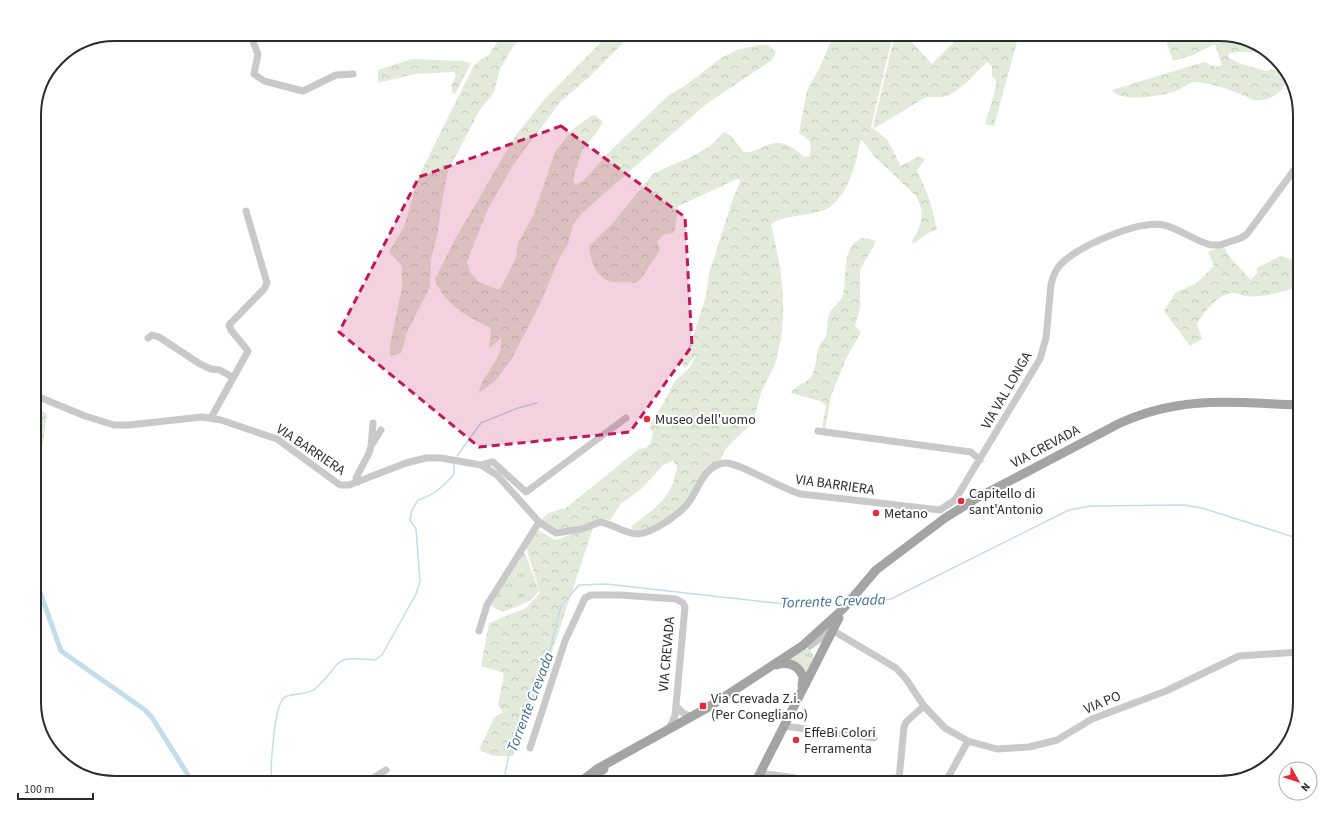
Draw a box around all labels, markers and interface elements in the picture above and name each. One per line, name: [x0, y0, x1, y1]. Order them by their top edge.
street label: VIA VAL LONGA: [977, 348, 1037, 433]
place label: Museo dell'uomo: [655, 410, 756, 430]
marker: Museo dell'uomo: [642, 414, 652, 424]
street label: VIA BARRIERA: [272, 419, 349, 481]
street label: VIA CREVADA: [1008, 420, 1084, 473]
street label: VIA BARRIERA: [794, 470, 876, 500]
place label: Capitello di sant'Antonio: [969, 484, 1043, 520]
marker: Capitello di sant'Antonio: [956, 496, 966, 506]
place label: Metano: [884, 504, 928, 524]
marker: Metano: [871, 508, 881, 518]
water label: Torrente Crevada: [780, 589, 886, 614]
street label: VIA CREVADA: [654, 615, 680, 692]
water label: Torrente Crevada: [502, 649, 559, 755]
street label: VIA PO: [1081, 686, 1124, 720]
place label: Via Crevada Z.i. (Per Conegliano): [711, 689, 808, 725]
marker: Via Crevada Z.i. (Per Conegliano): [698, 701, 708, 711]
place label: EffeBi Colori Ferramenta: [804, 723, 876, 759]
marker: EffeBi Colori Ferramenta: [791, 735, 801, 745]
north arrow: [1278, 761, 1318, 801]
scale bar: [18, 775, 93, 801]
text: N: [1297, 779, 1314, 795]
text: 100 m: [24, 781, 54, 798]

